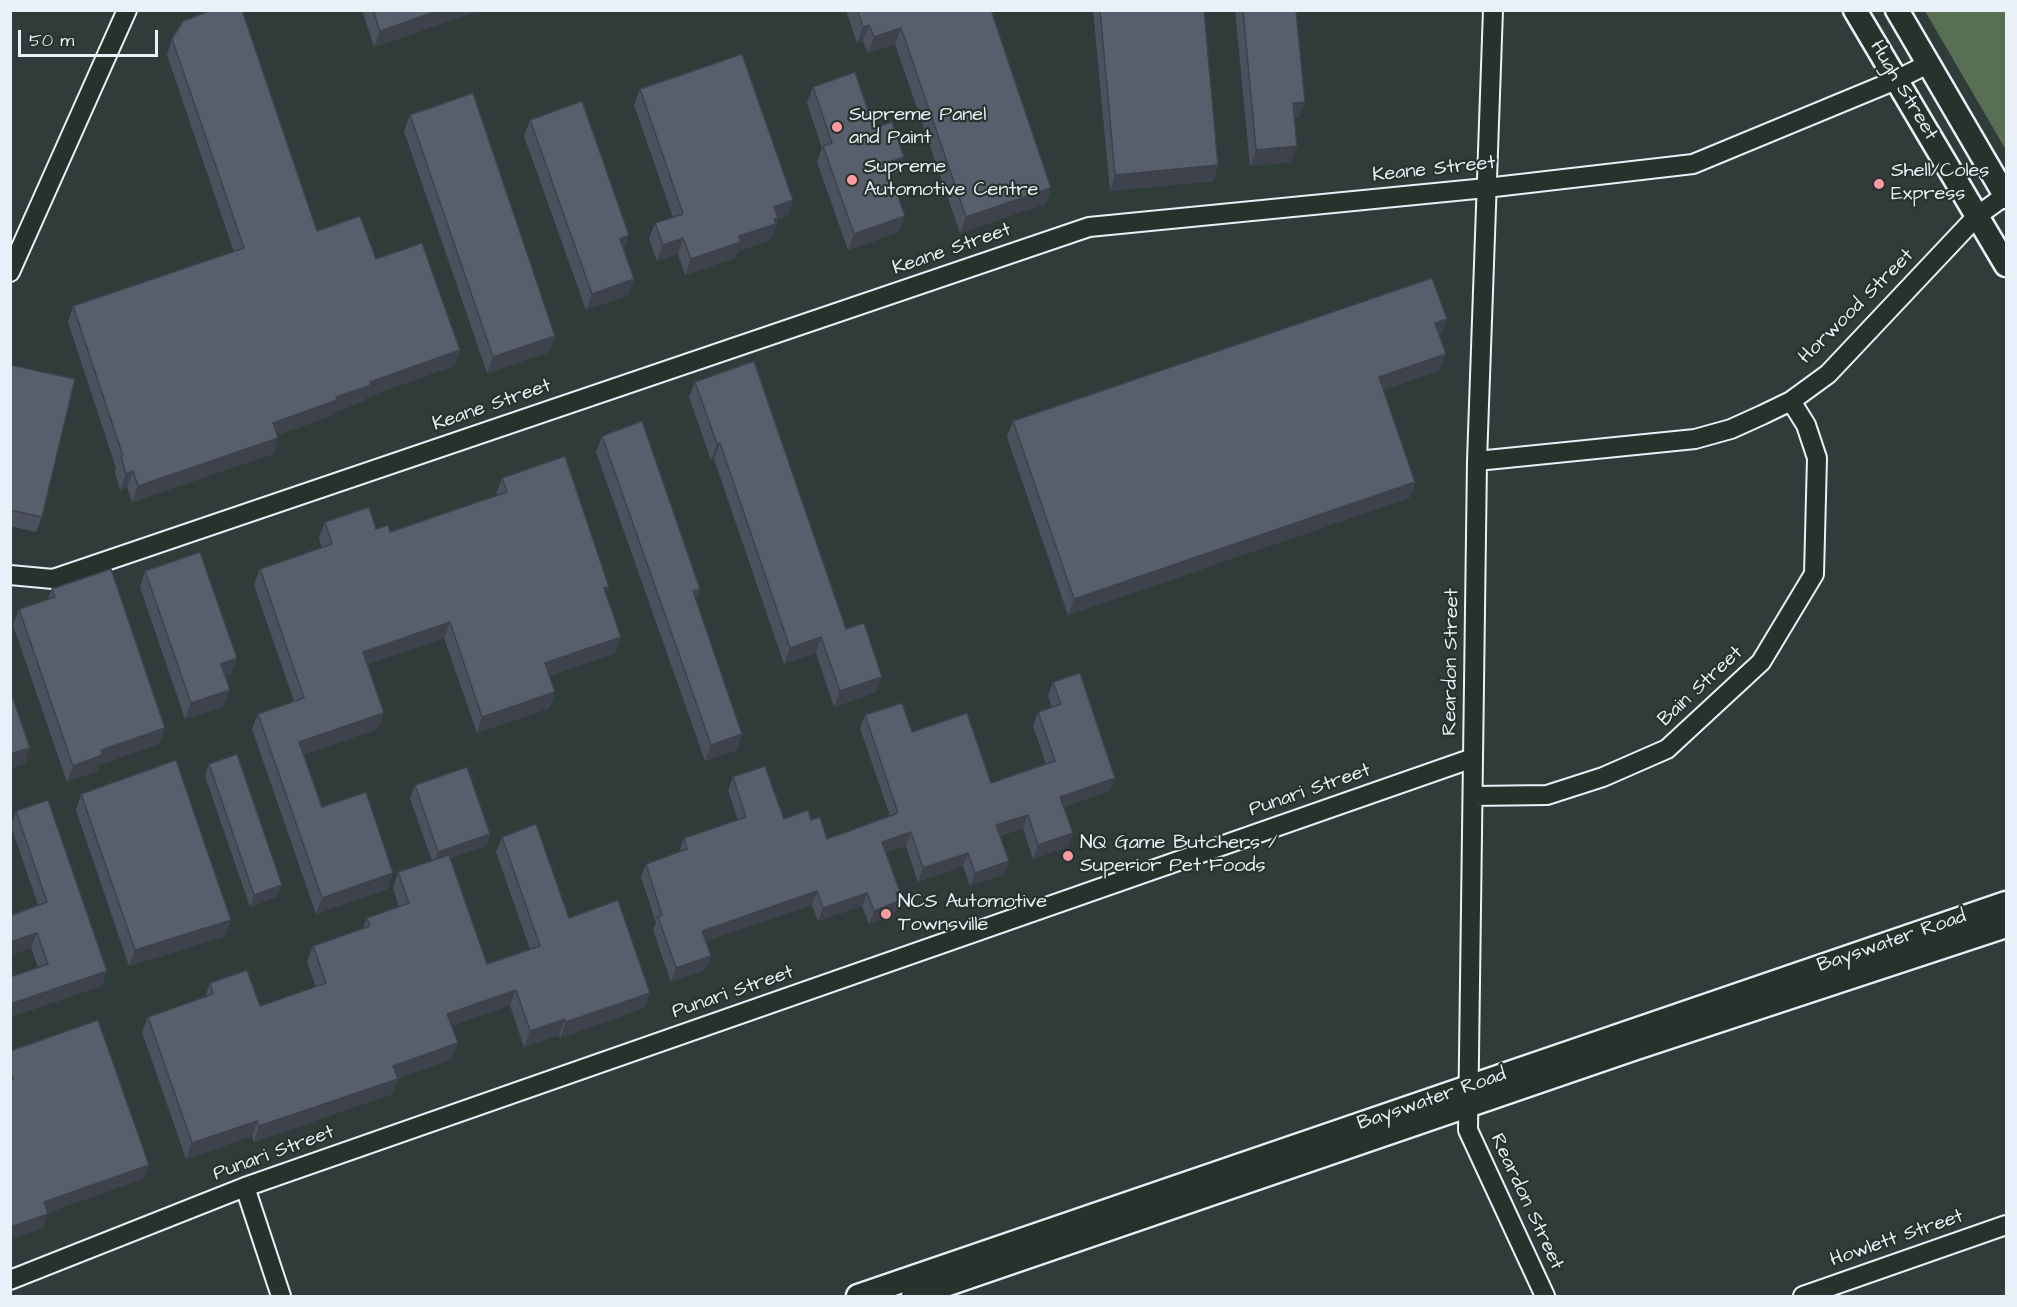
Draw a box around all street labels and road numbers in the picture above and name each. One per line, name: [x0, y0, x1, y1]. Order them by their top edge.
street label: Hugh Street: [1864, 37, 1942, 145]
street label: Keane Street: [1371, 152, 1497, 188]
street label: Keane Street: [890, 219, 1014, 281]
street label: Horwood Street: [1794, 244, 1920, 370]
street label: Keane Street: [430, 375, 554, 437]
street label: Reardon Street: [1439, 588, 1465, 736]
street label: Bain Street: [1654, 642, 1748, 732]
street label: Punari Street: [1246, 759, 1374, 823]
street label: Bayswater Road: [1815, 905, 1969, 979]
street label: Punari Street: [669, 961, 797, 1025]
street label: Bayswater Road: [1355, 1063, 1509, 1137]
street label: Punari Street: [210, 1121, 338, 1187]
street label: Reardon Street: [1484, 1130, 1568, 1274]
street label: Howlett Street: [1827, 1205, 1967, 1273]

